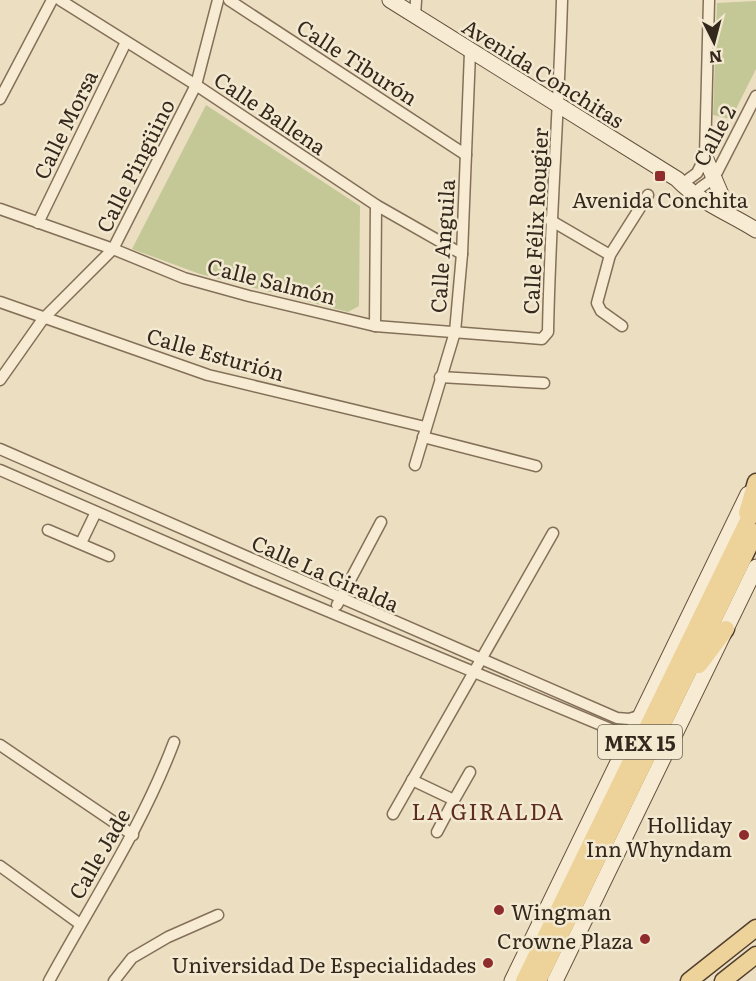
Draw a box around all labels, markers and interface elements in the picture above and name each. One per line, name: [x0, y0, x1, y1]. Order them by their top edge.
street label: Calle Tiburón: [292, 10, 425, 112]
street label: Avenida Conchitas: [457, 10, 631, 134]
north arrow: [684, 12, 744, 72]
text: N: [708, 45, 724, 71]
street label: Calle Morsa: [24, 63, 104, 184]
street label: Calle Ballena: [209, 63, 334, 161]
street label: Calle Pingüino: [87, 93, 181, 237]
street label: Calle 2: [684, 99, 742, 171]
street label: Calle Félix Rougier: [514, 127, 554, 315]
marker: Avenida Conchita: [653, 169, 667, 183]
street label: Calle Anguila: [421, 177, 461, 314]
place label: Avenida Conchita: [572, 183, 749, 214]
street label: Calle Salmón: [204, 249, 340, 311]
street label: Calle Esturión: [144, 319, 289, 387]
street label: Calle La Giralda: [247, 526, 405, 619]
road number: MEX 15: [598, 725, 682, 759]
district label: LA GIRALDA: [411, 794, 565, 827]
street label: Calle Jade: [59, 802, 137, 904]
place label: Holliday Inn Whyndam: [586, 808, 733, 863]
marker: Holliday Inn Whyndam: [737, 828, 751, 842]
place label: Wingman: [511, 895, 612, 926]
marker: Wingman: [492, 903, 506, 917]
place label: Crowne Plaza: [497, 924, 634, 955]
marker: Crowne Plaza: [638, 932, 652, 946]
place label: Universidad De Especialidades: [172, 948, 476, 979]
marker: Universidad De Especialidades: [481, 956, 495, 970]

